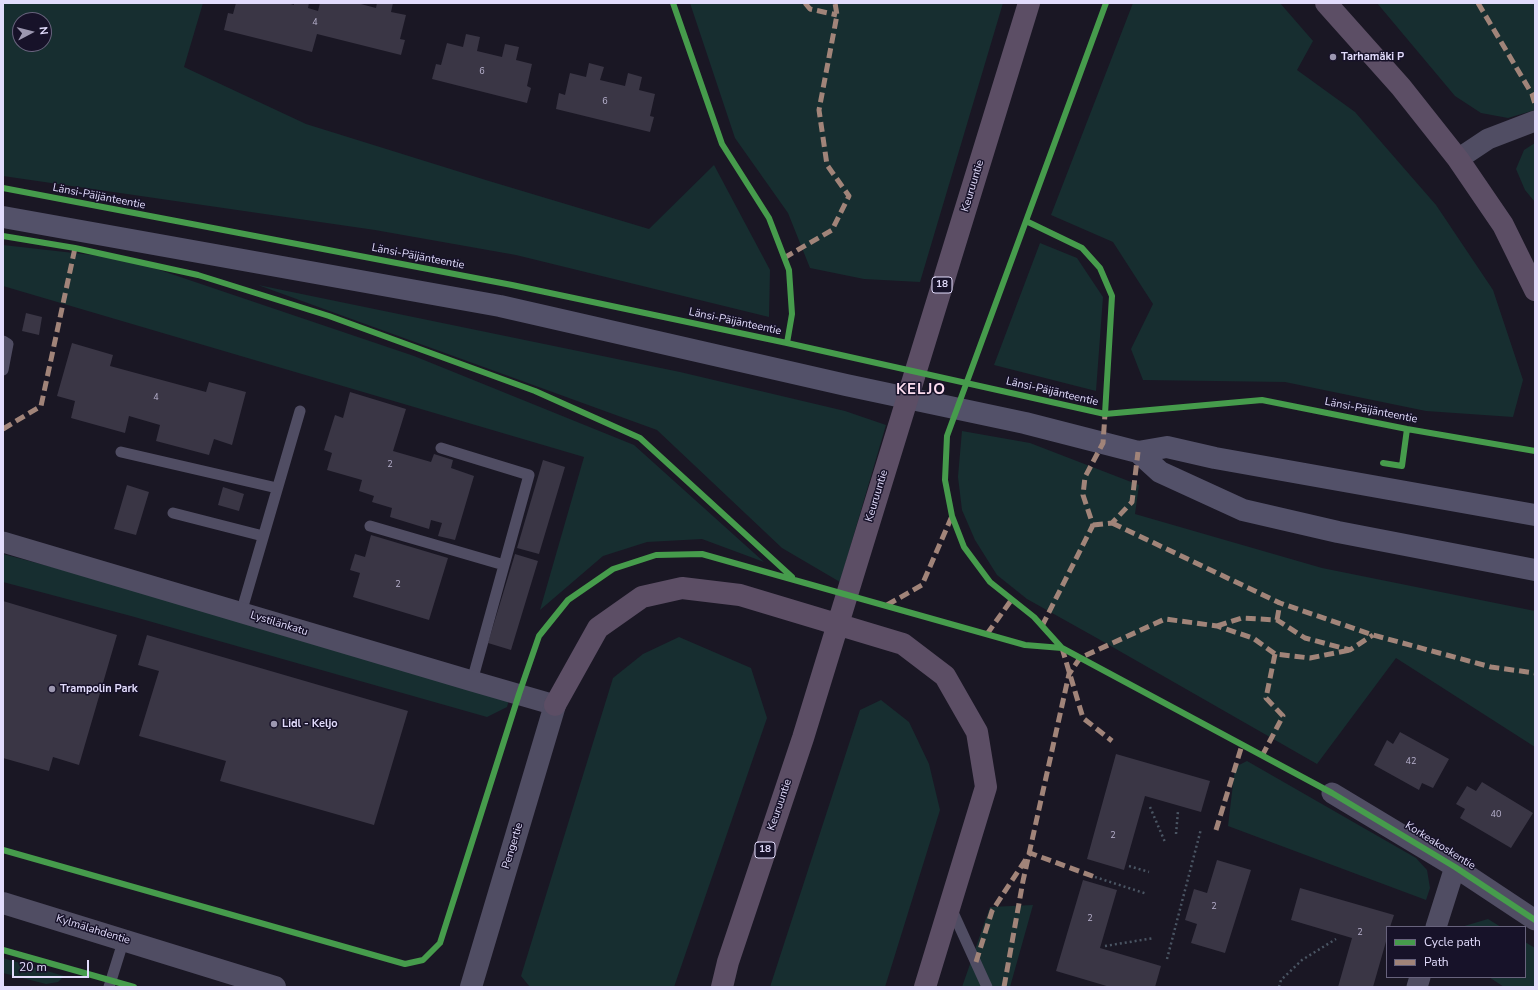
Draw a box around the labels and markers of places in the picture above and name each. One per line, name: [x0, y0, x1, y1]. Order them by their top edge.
place label: Tarhamäki P: [1341, 50, 1404, 64]
marker: Tarhamäki P: [1328, 52, 1338, 62]
place label: Trampolin Park: [60, 682, 138, 696]
marker: Trampolin Park: [47, 684, 57, 694]
place label: Lidl - Keljo: [282, 717, 338, 731]
marker: Lidl - Keljo: [269, 719, 279, 729]

